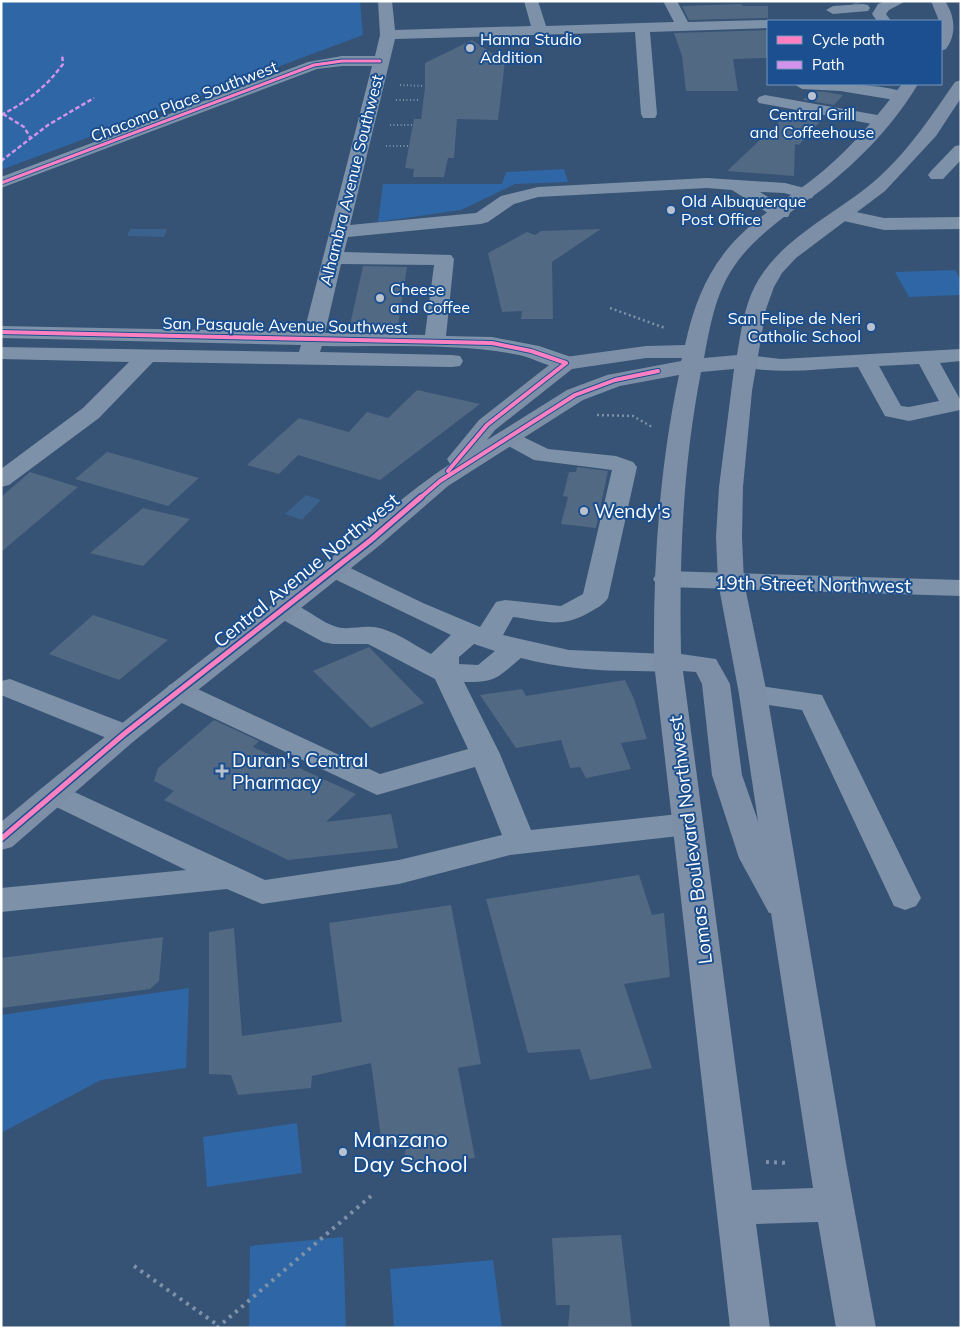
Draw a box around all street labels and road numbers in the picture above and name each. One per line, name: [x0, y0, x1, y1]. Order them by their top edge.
street label: Chacoma Place Southwest: [88, 56, 281, 146]
street label: Alhambra Avenue Southwest: [315, 72, 387, 288]
street label: San Pasquale Avenue Southwest: [162, 313, 408, 337]
street label: Central Avenue Northwest: [208, 487, 404, 652]
street label: 19th Street Northwest: [715, 570, 911, 598]
street label: Lomas Boulevard Northwest: [663, 714, 717, 966]

